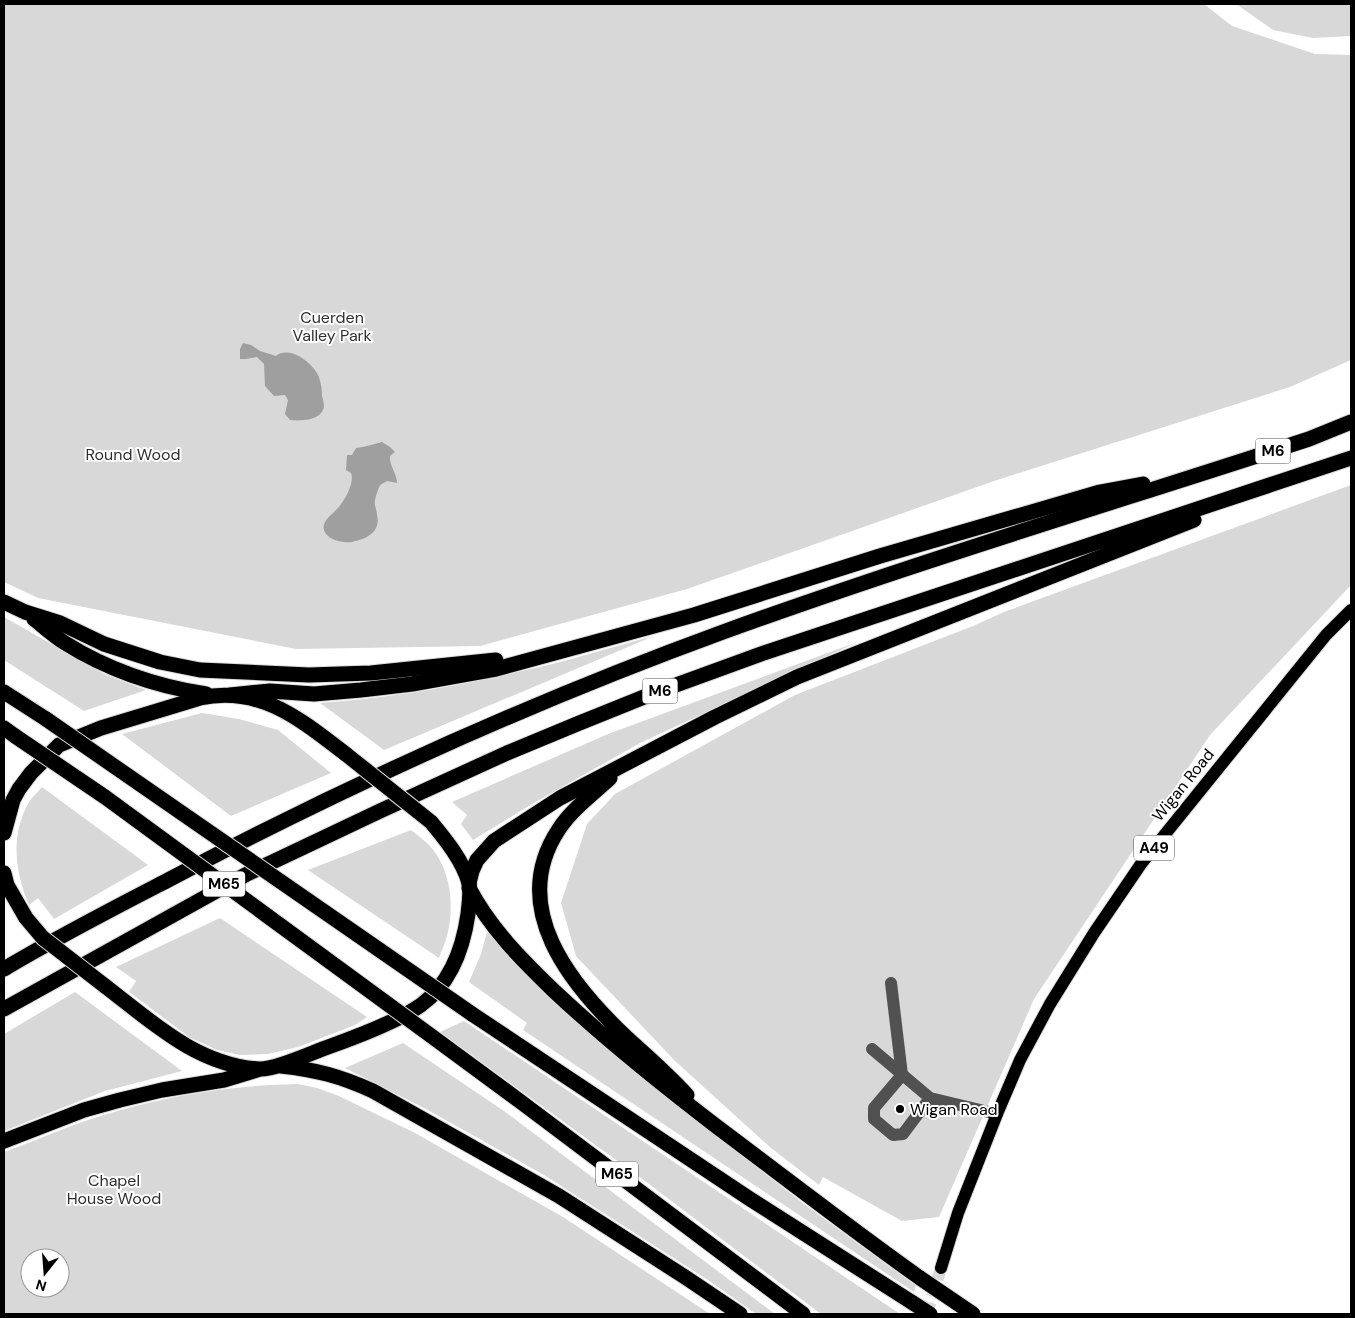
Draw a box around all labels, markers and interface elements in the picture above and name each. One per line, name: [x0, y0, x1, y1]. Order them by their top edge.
park label: Cuerden Valley Park: [292, 307, 372, 346]
road number: M6: [1256, 438, 1290, 464]
park label: Round Wood: [86, 444, 180, 465]
road number: M6: [642, 678, 678, 704]
street label: Wigan Road: [1147, 744, 1219, 826]
road number: A49: [1134, 836, 1174, 860]
road number: M65: [203, 872, 245, 896]
place label: Wigan Road: [910, 1099, 998, 1120]
marker: Wigan Road: [894, 1103, 906, 1115]
road number: M65: [596, 1162, 638, 1186]
park label: Chapel House Wood: [67, 1170, 161, 1209]
north arrow: [20, 1248, 70, 1298]
text: N: [34, 1275, 49, 1296]

